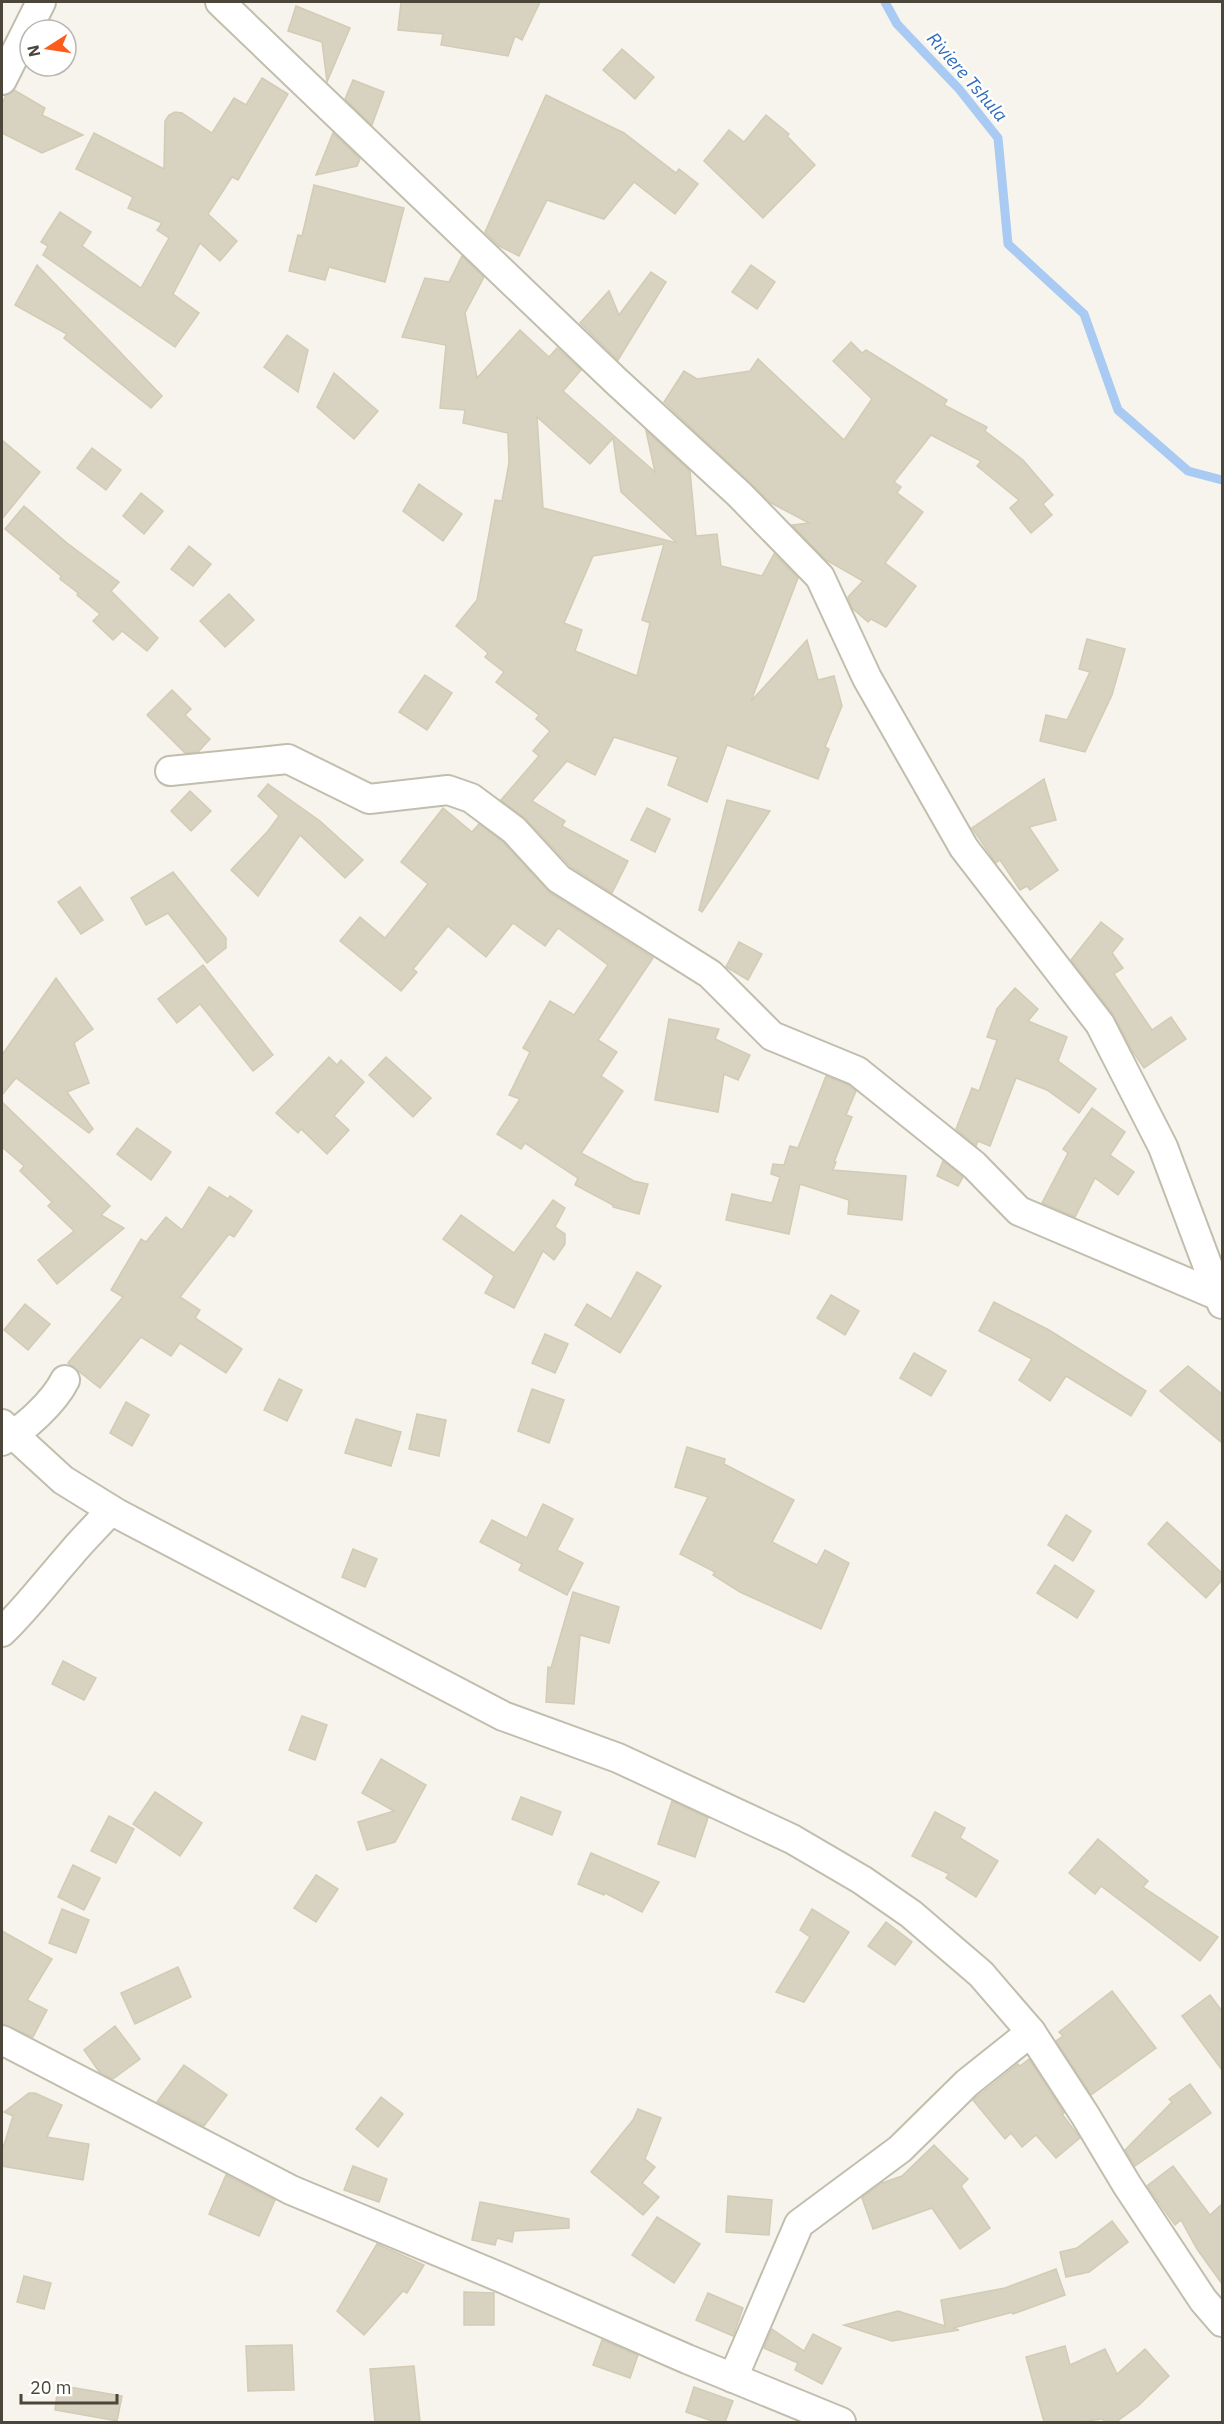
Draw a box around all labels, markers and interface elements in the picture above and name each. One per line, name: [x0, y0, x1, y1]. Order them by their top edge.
north arrow: [18, 18, 78, 78]
water label: Riviere Tshula: [922, 27, 1013, 126]
text: N: [22, 43, 44, 59]
scale bar: [21, 2367, 117, 2405]
text: 20 m: [30, 2376, 72, 2399]

